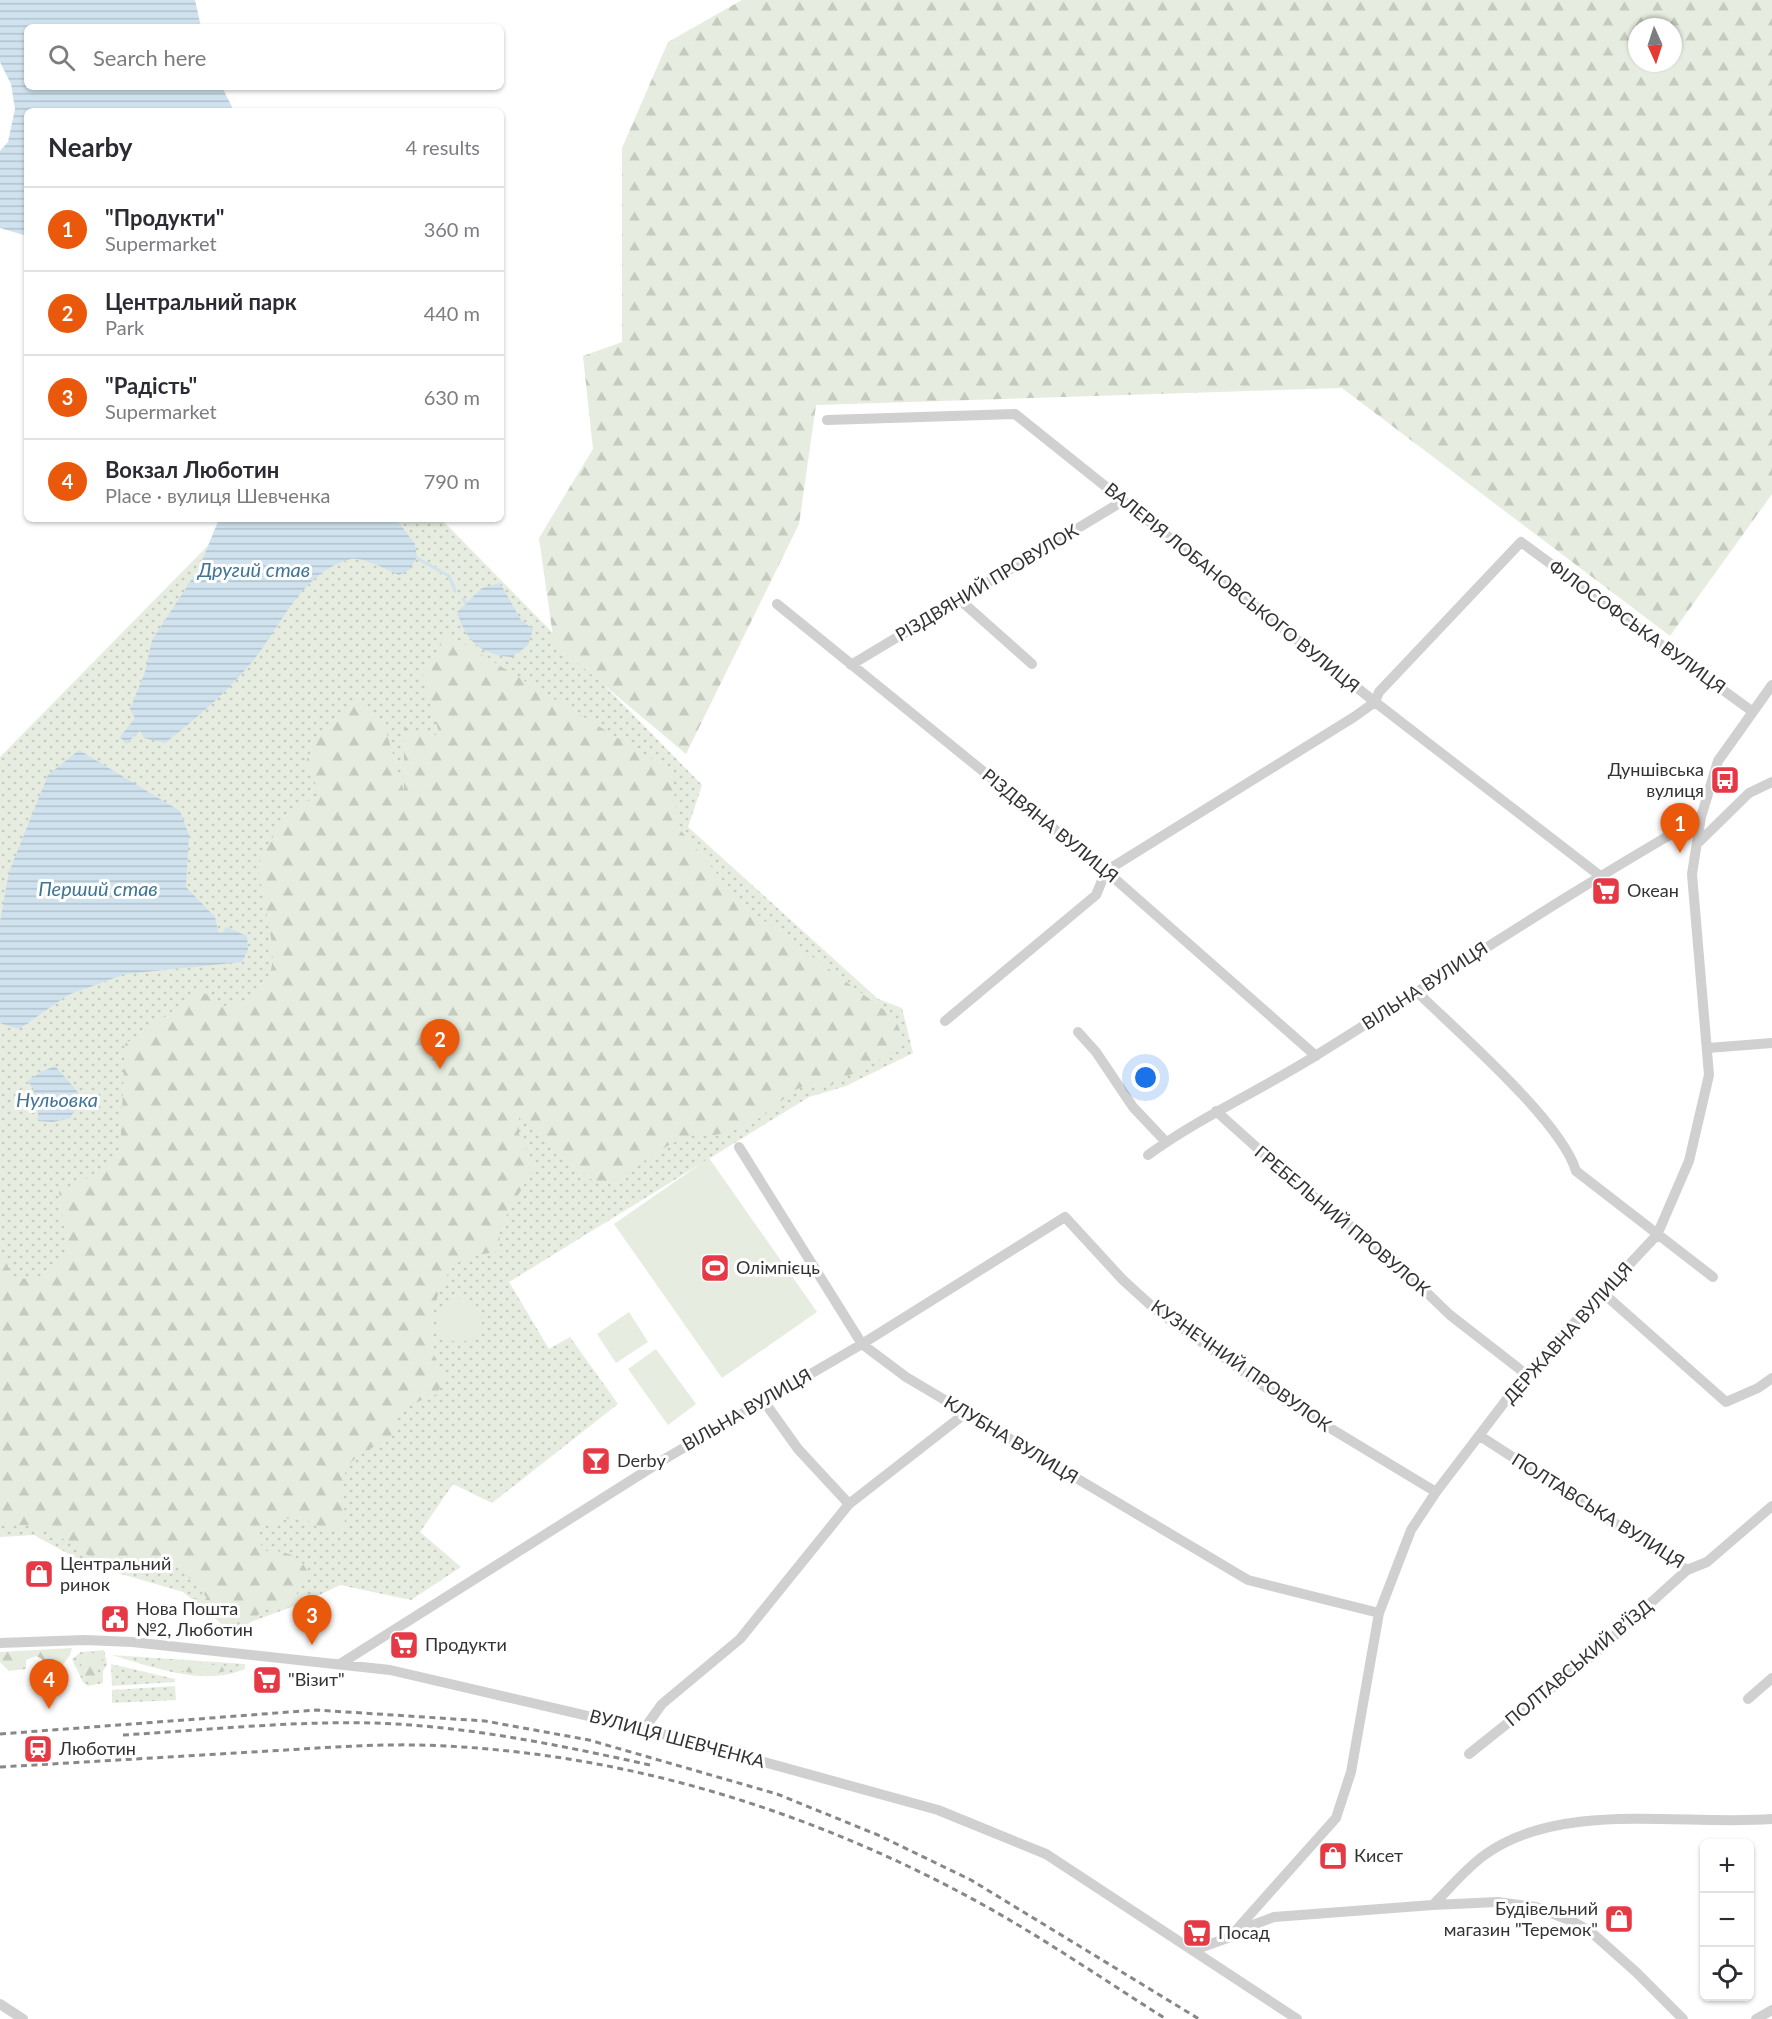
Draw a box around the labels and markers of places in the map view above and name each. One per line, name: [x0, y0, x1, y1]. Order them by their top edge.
place label: Дуншівська вулиця: [1608, 758, 1704, 801]
bus stop icon: Дуншівська вулиця: [1709, 764, 1741, 796]
pin: 1: [1660, 804, 1700, 853]
supermarket icon: Океан: [1590, 875, 1622, 907]
place label: Океан: [1627, 879, 1679, 901]
pin: 2: [420, 1020, 460, 1069]
sports icon: Олімпієць: [699, 1252, 731, 1284]
place label: Олімпієць: [736, 1256, 820, 1278]
bar icon: Derby: [580, 1445, 612, 1477]
place label: Derby: [617, 1449, 666, 1471]
place label: Центральний ринок: [60, 1552, 171, 1595]
shop icon: Центральний ринок: [23, 1558, 55, 1590]
pin: 3: [292, 1596, 332, 1645]
place label: Нова Пошта №2, Люботин: [136, 1597, 253, 1640]
public building icon: Нова Пошта №2, Люботин: [99, 1603, 131, 1635]
supermarket icon: Продукти: [388, 1629, 420, 1661]
place label: Продукти: [425, 1633, 507, 1655]
pin: 4: [29, 1660, 68, 1709]
supermarket icon: "Візит": [251, 1664, 283, 1696]
place label: "Візит": [288, 1668, 345, 1690]
station icon: Люботин: [22, 1733, 54, 1765]
place label: Люботин: [58, 1737, 136, 1759]
shop icon: Кисет: [1317, 1840, 1349, 1872]
place label: Кисет: [1354, 1844, 1403, 1866]
place label: Будівельний магазин "Теремок": [1444, 1897, 1598, 1940]
shop icon: Будівельний магазин "Теремок": [1603, 1903, 1635, 1935]
supermarket icon: Посад: [1181, 1917, 1213, 1949]
place label: Посад: [1218, 1921, 1270, 1943]

